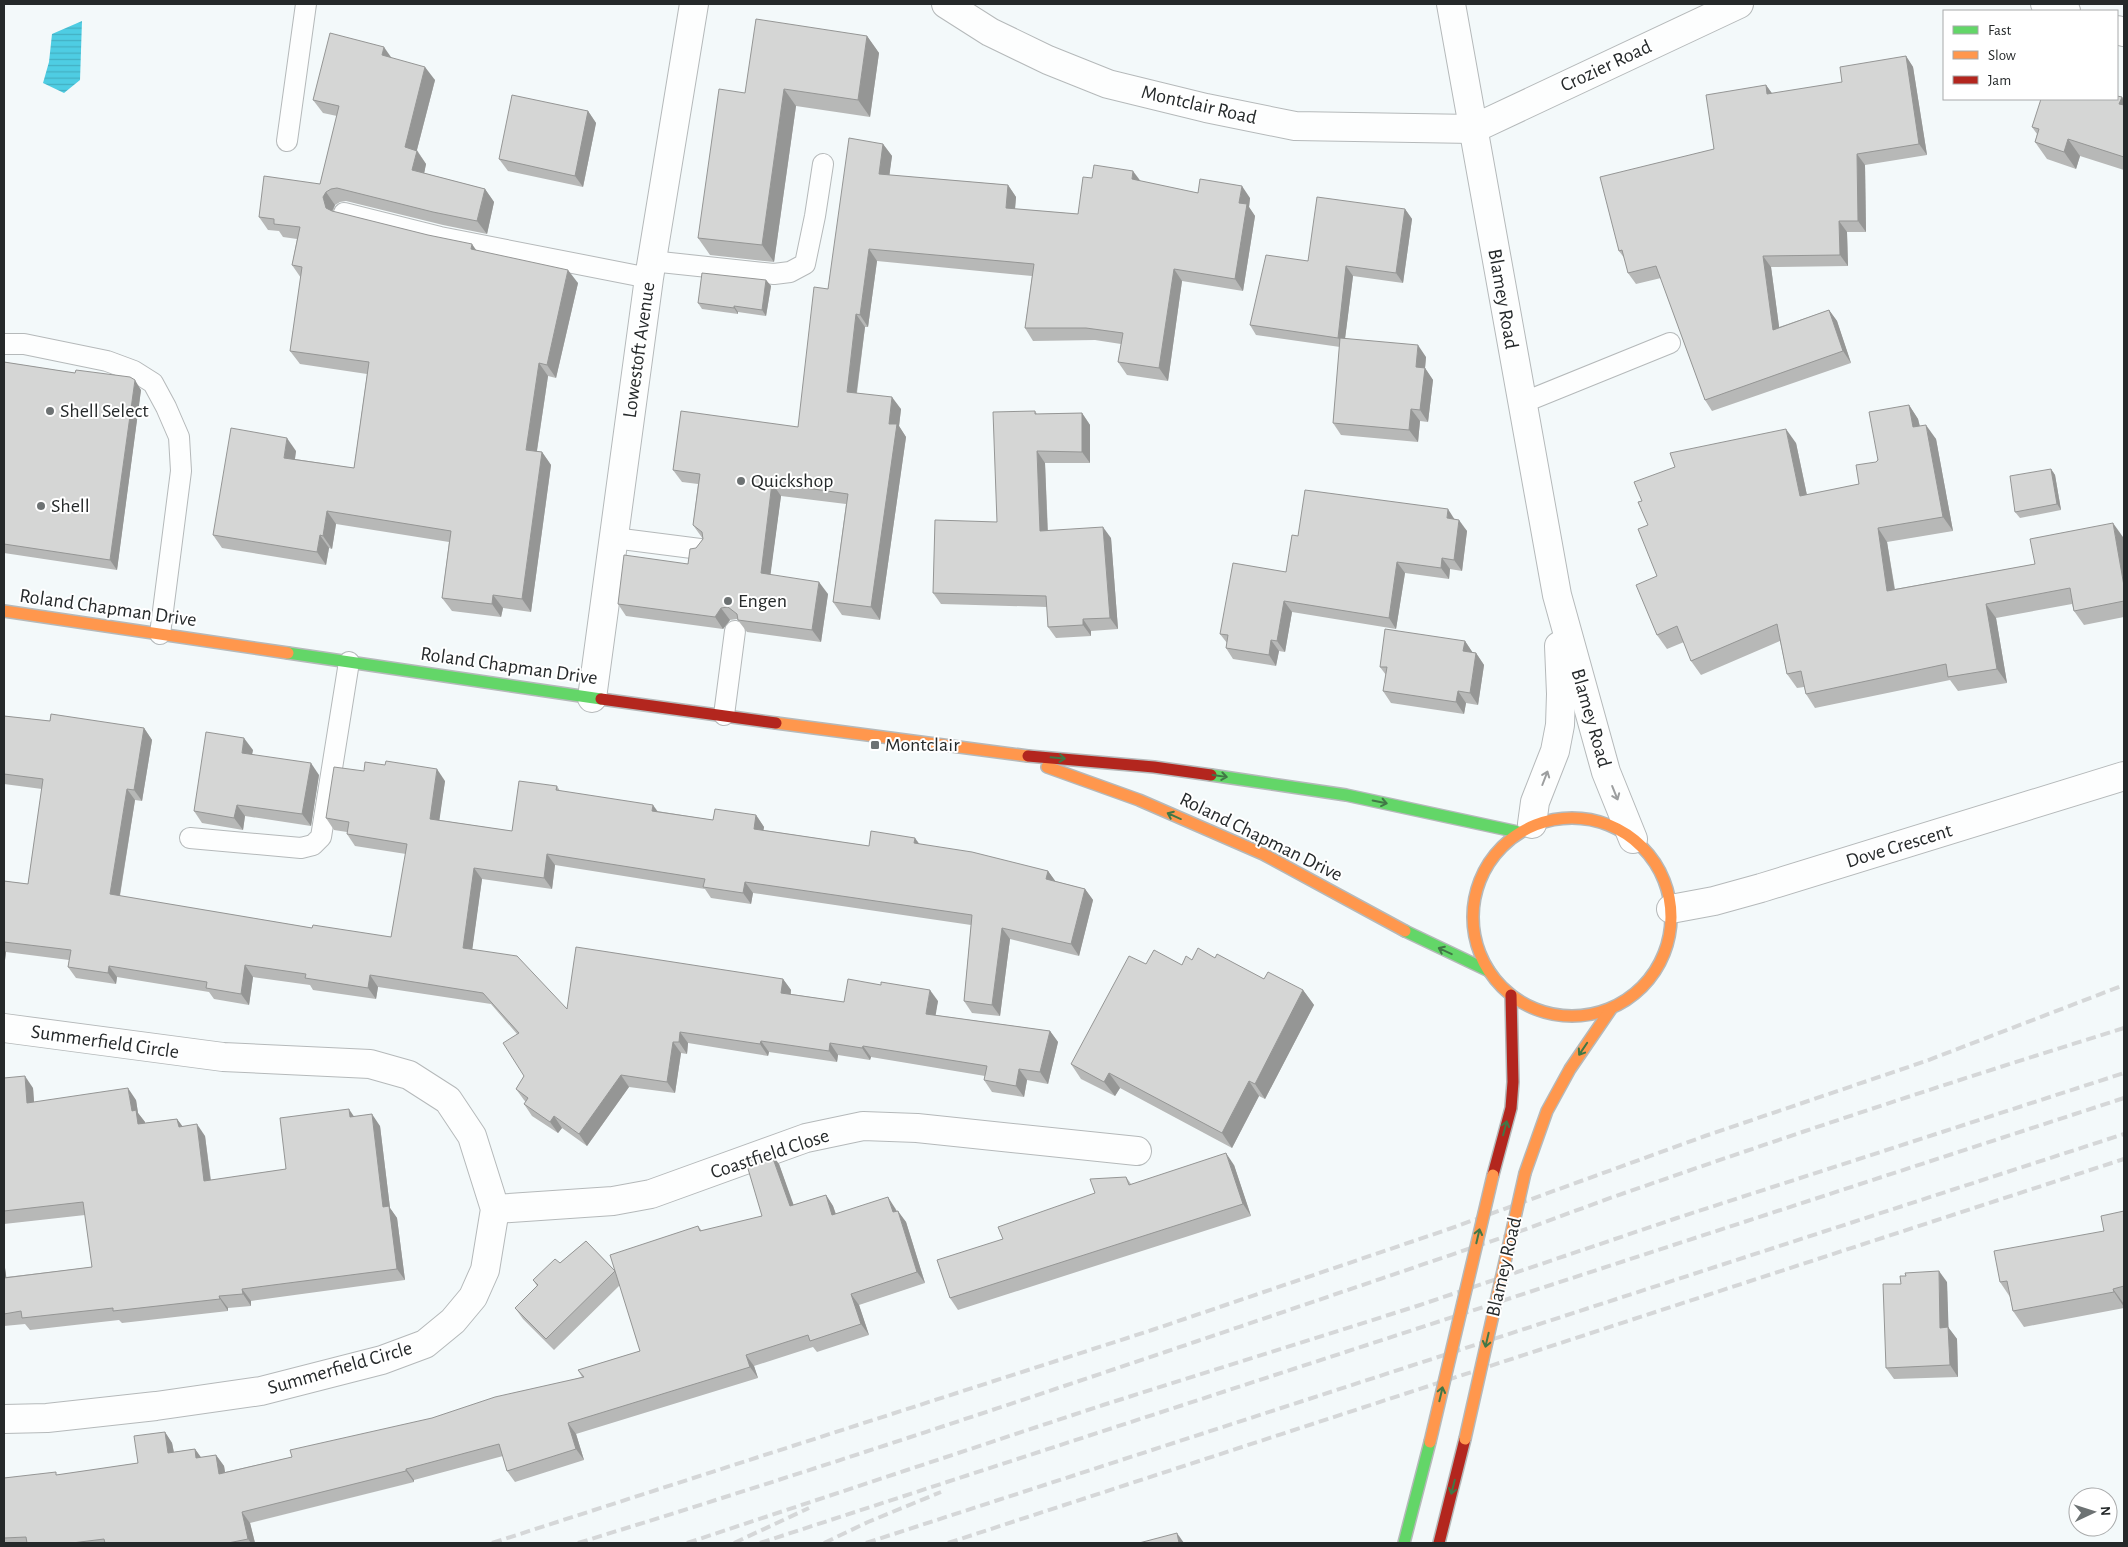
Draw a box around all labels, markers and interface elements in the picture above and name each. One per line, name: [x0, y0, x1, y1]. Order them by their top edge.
legend: [1943, 10, 2118, 100]
text: Fast: [1988, 23, 2012, 38]
street label: Crozier Road: [1557, 36, 1655, 96]
text: Slow: [1988, 48, 2016, 63]
text: Jam: [1988, 73, 2011, 88]
street label: Montclair Road: [1139, 82, 1259, 128]
street label: Blamey Road: [1484, 247, 1522, 351]
street label: Lowestoft Avenue: [620, 281, 658, 419]
place label: Shell Select: [60, 401, 149, 421]
marker: Shell Select: [44, 405, 56, 417]
place label: Quickshop: [751, 471, 833, 491]
marker: Quickshop: [735, 475, 747, 487]
place label: Shell: [51, 496, 90, 516]
marker: Shell: [35, 500, 47, 512]
street label: Roland Chapman Drive: [18, 586, 198, 630]
place label: Engen: [738, 591, 787, 611]
marker: Engen: [722, 595, 734, 607]
street label: Roland Chapman Drive: [419, 644, 599, 688]
street label: Blamey Road: [1567, 666, 1615, 770]
place label: Montclair: [885, 735, 960, 755]
marker: Montclair: [869, 739, 881, 751]
one-way arrow: [1050, 754, 1066, 763]
one-way arrow: [1541, 771, 1550, 786]
one-way arrow: [1212, 772, 1228, 782]
one-way arrow: [1611, 785, 1620, 800]
street label: Roland Chapman Drive: [1176, 789, 1346, 885]
one-way arrow: [1372, 798, 1388, 807]
one-way arrow: [1167, 810, 1182, 820]
street label: Dove Crescent: [1844, 820, 1955, 872]
one-way arrow: [1438, 945, 1453, 955]
street label: Summerfield Circle: [30, 1022, 180, 1062]
one-way arrow: [1578, 1042, 1588, 1056]
one-way arrow: [1501, 1120, 1510, 1136]
street label: Coastfield Close: [708, 1125, 832, 1183]
street label: Blamey Road: [1483, 1215, 1525, 1319]
one-way arrow: [1474, 1229, 1483, 1245]
one-way arrow: [1482, 1332, 1491, 1348]
street label: Summerfield Circle: [265, 1338, 415, 1398]
one-way arrow: [1437, 1387, 1446, 1403]
one-way arrow: [1448, 1478, 1457, 1494]
north arrow: [2068, 1487, 2118, 1537]
text: N: [2098, 1506, 2112, 1517]

